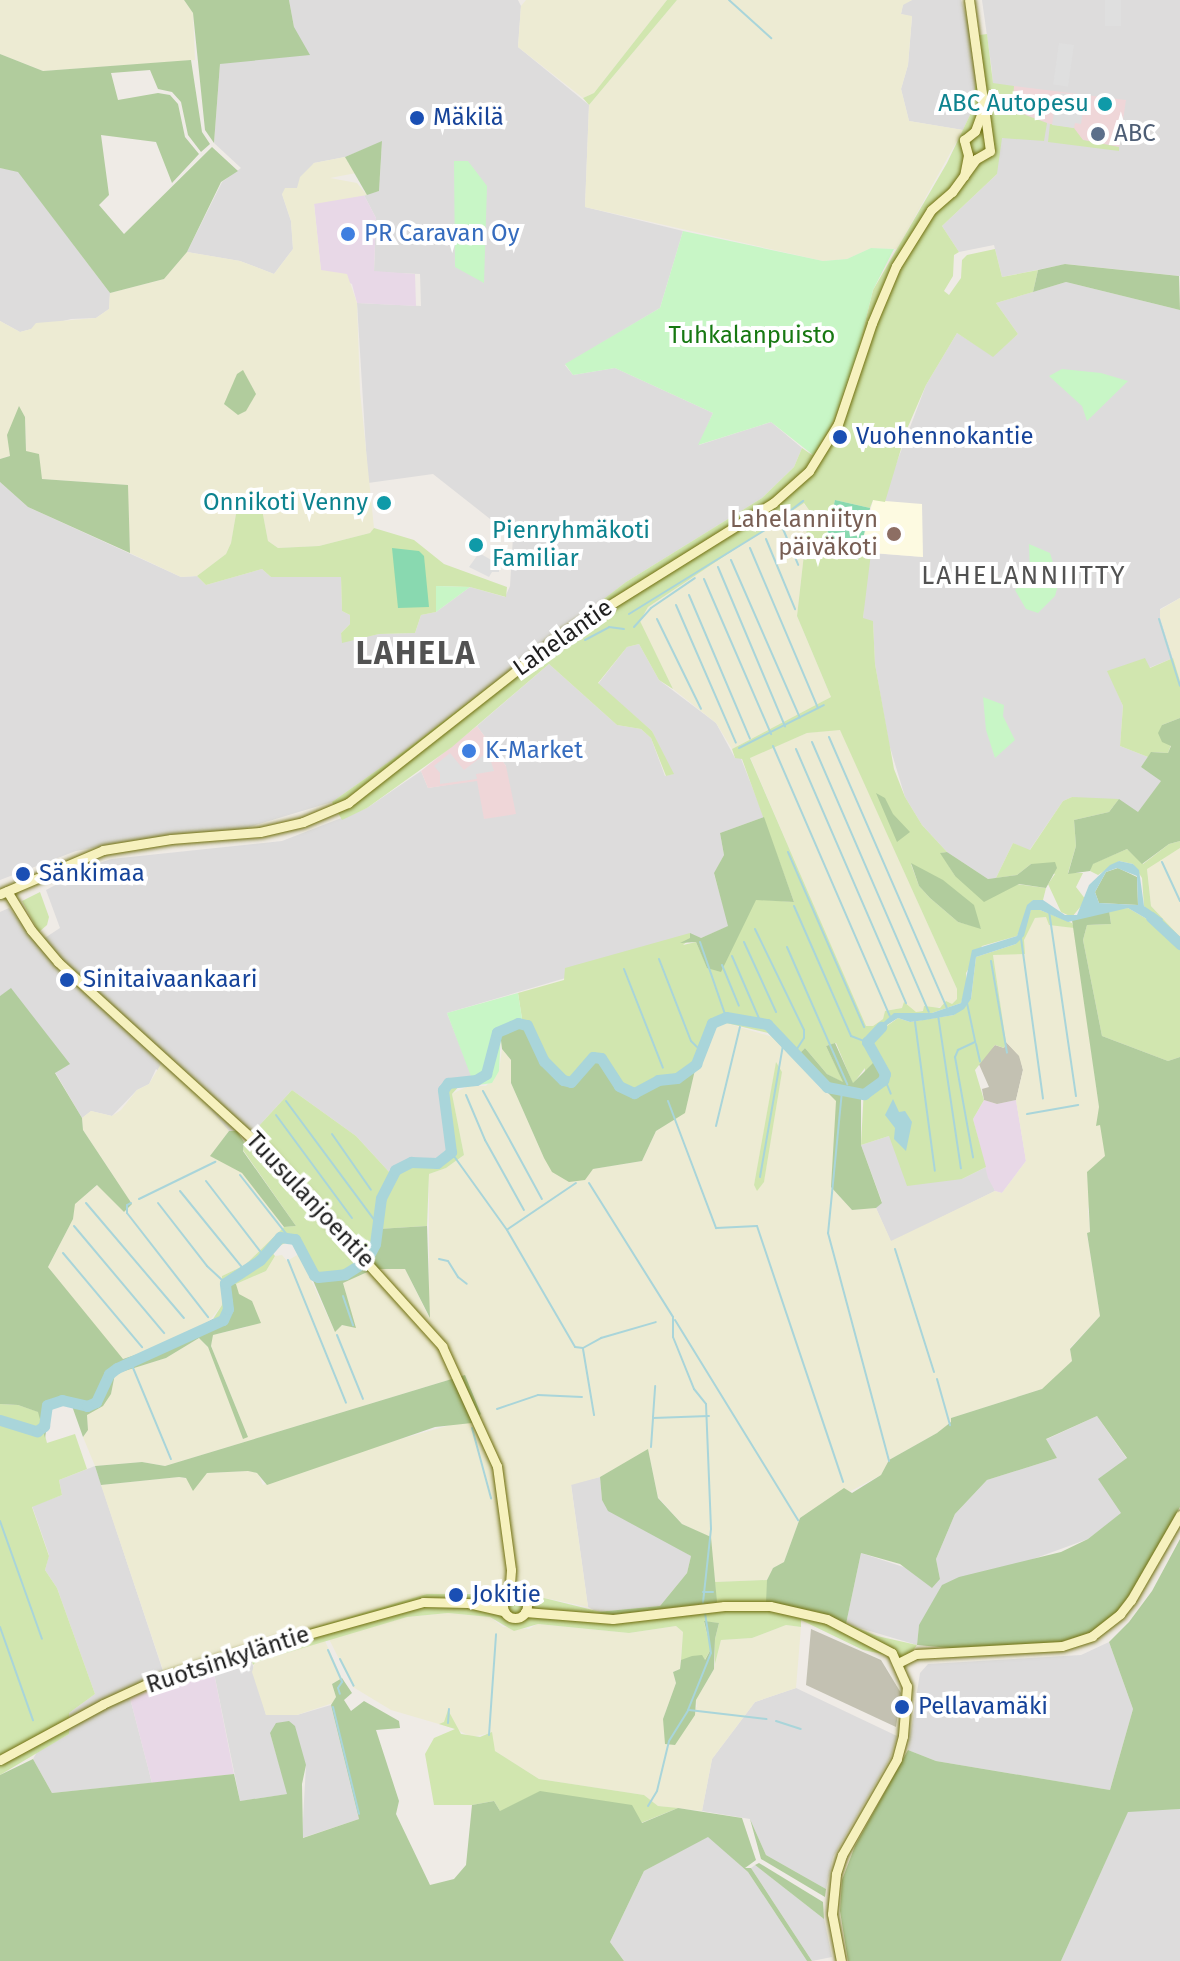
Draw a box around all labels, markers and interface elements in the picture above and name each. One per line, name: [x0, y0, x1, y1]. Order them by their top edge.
place label: ABC Autopesu: [938, 90, 1089, 118]
marker: ABC Autopesu: [1096, 95, 1114, 113]
place label: Mäkilä: [433, 104, 504, 132]
marker: Mäkilä: [408, 109, 426, 127]
place label: ABC: [1114, 120, 1156, 148]
marker: ABC: [1089, 125, 1107, 143]
place label: PR Caravan Oy: [364, 220, 520, 248]
marker: PR Caravan Oy: [339, 225, 357, 243]
park label: Tuhkalanpuisto: [669, 322, 835, 350]
place label: Vuohennokantie: [856, 423, 1034, 451]
marker: Vuohennokantie: [831, 428, 849, 446]
place label: Onnikoti Venny: [203, 489, 368, 517]
marker: Onnikoti Venny: [375, 494, 393, 512]
place label: Lahelanniityn päiväkoti: [730, 506, 878, 562]
place label: Pienryhmäkoti Familiar: [492, 517, 650, 573]
marker: Lahelanniityn päiväkoti: [885, 525, 903, 543]
marker: Pienryhmäkoti Familiar: [467, 536, 485, 554]
district label: LAHELANNIITTY: [921, 560, 1127, 592]
street label: Lahelantie: [508, 593, 618, 683]
district label: LAHELA: [356, 634, 476, 672]
place label: K-Market: [485, 737, 583, 765]
marker: K-Market: [460, 742, 478, 760]
place label: Sänkimaa: [39, 860, 145, 888]
marker: Sänkimaa: [14, 865, 32, 883]
place label: Sinitaivaankaari: [83, 966, 257, 994]
marker: Sinitaivaankaari: [58, 971, 76, 989]
street label: Tuusulanjoentie: [240, 1126, 380, 1274]
place label: Jokitie: [472, 1581, 541, 1609]
marker: Jokitie: [447, 1586, 465, 1604]
street label: Ruotsinkyläntie: [143, 1620, 313, 1700]
place label: Pellavamäki: [918, 1693, 1048, 1721]
marker: Pellavamäki: [893, 1698, 911, 1716]

